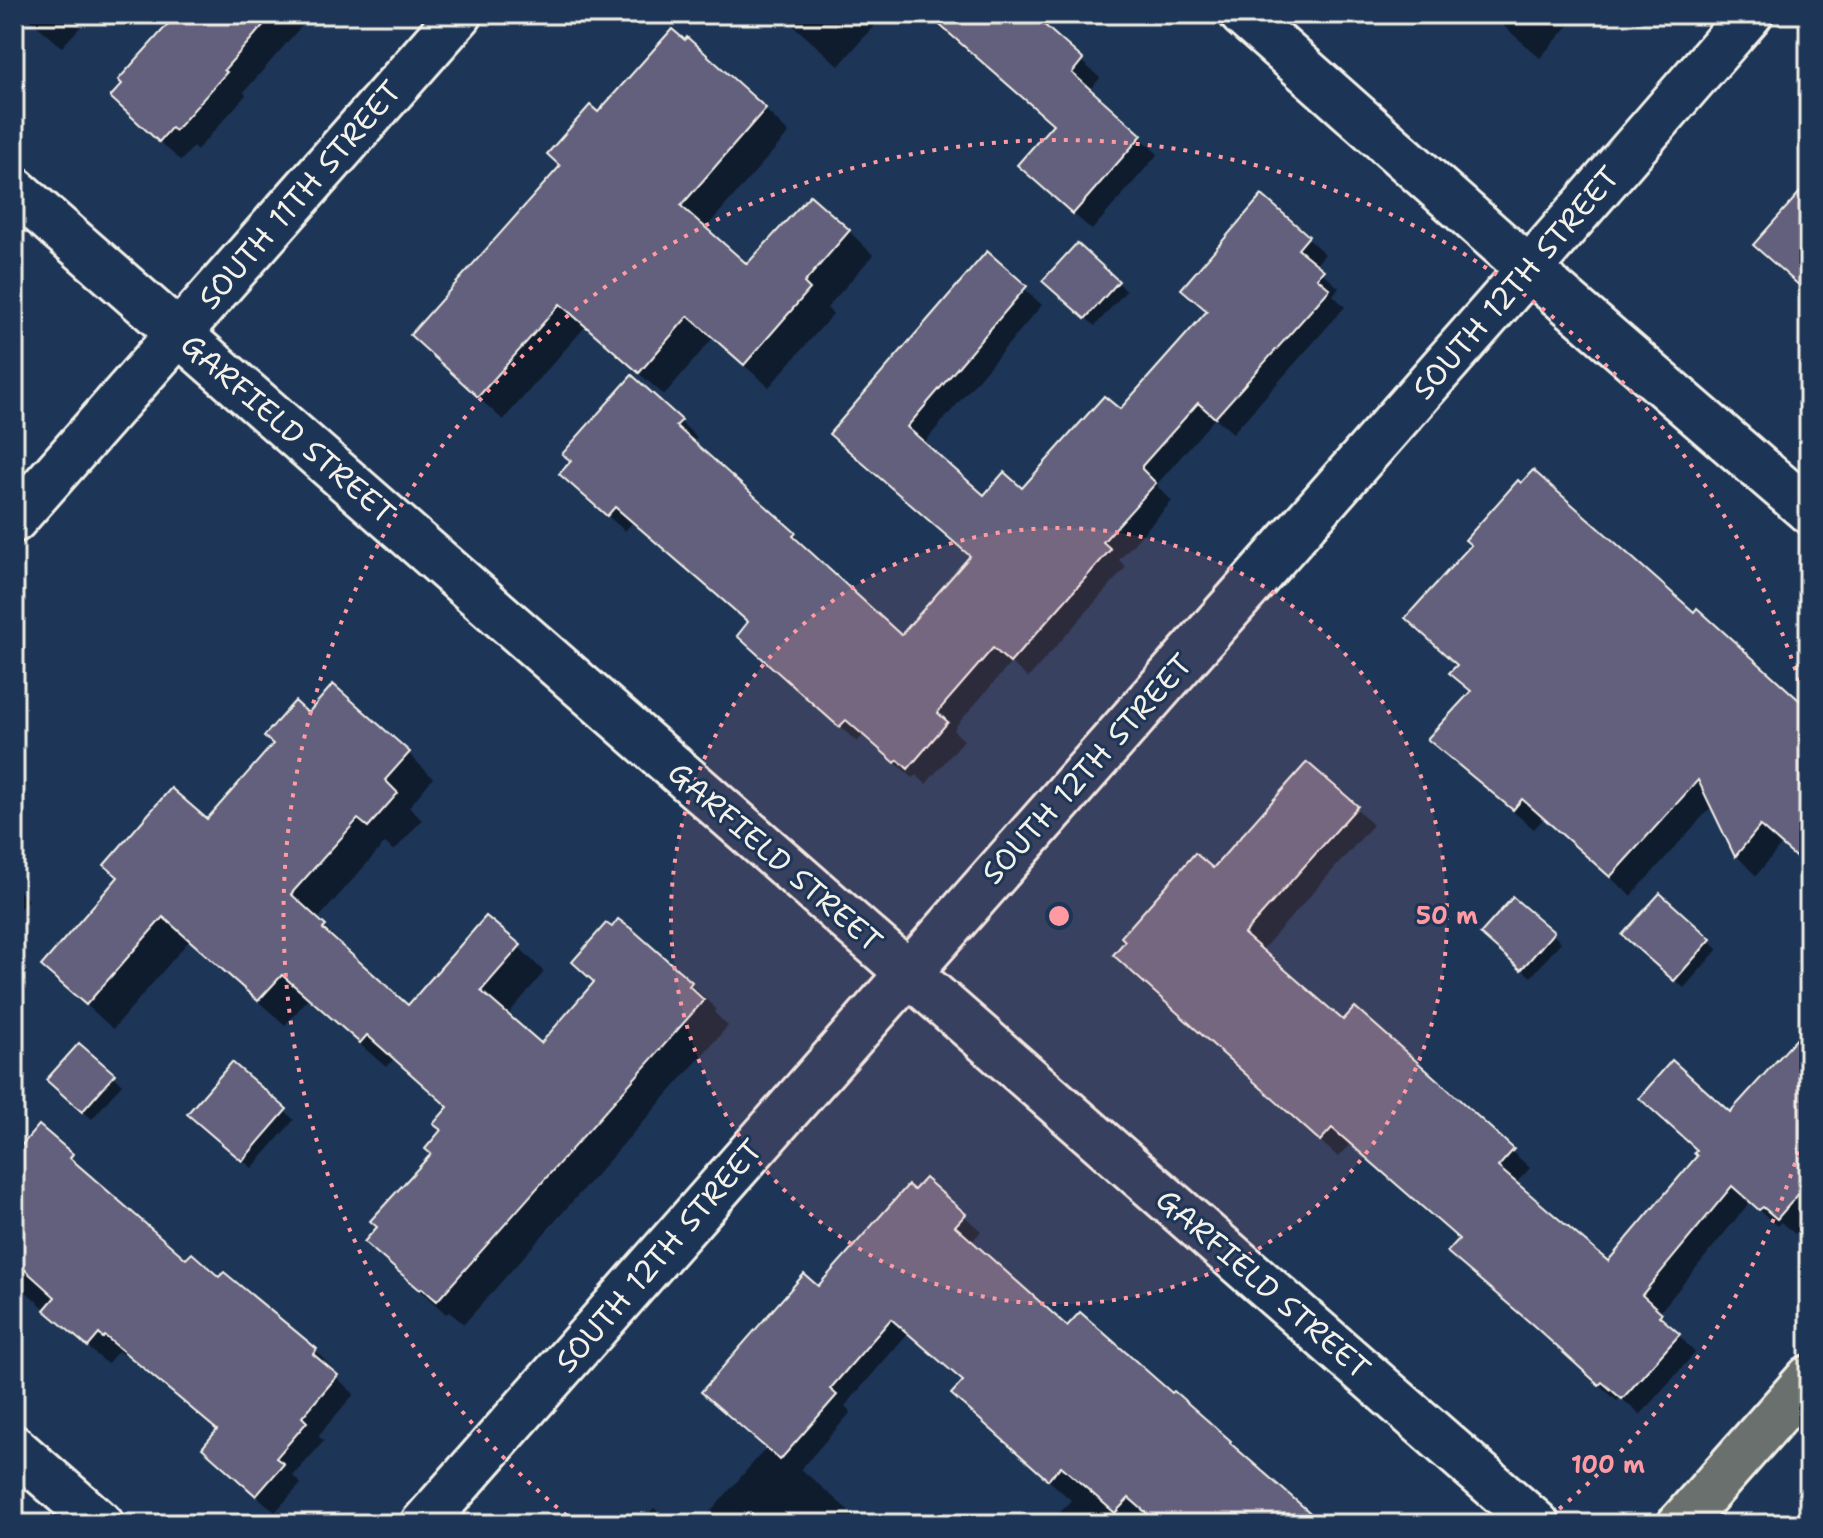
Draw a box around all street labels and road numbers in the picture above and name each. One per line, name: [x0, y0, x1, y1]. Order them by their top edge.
street label: SOUTH 11TH STREET: [189, 72, 410, 318]
street label: SOUTH 12TH STREET: [1403, 157, 1629, 408]
street label: GARFIELD STREET: [172, 324, 404, 533]
street label: SOUTH 12TH STREET: [972, 645, 1201, 893]
street label: GARFIELD STREET: [659, 752, 891, 961]
street label: SOUTH 12TH STREET: [546, 1130, 772, 1381]
street label: GARFIELD STREET: [1147, 1179, 1379, 1388]

